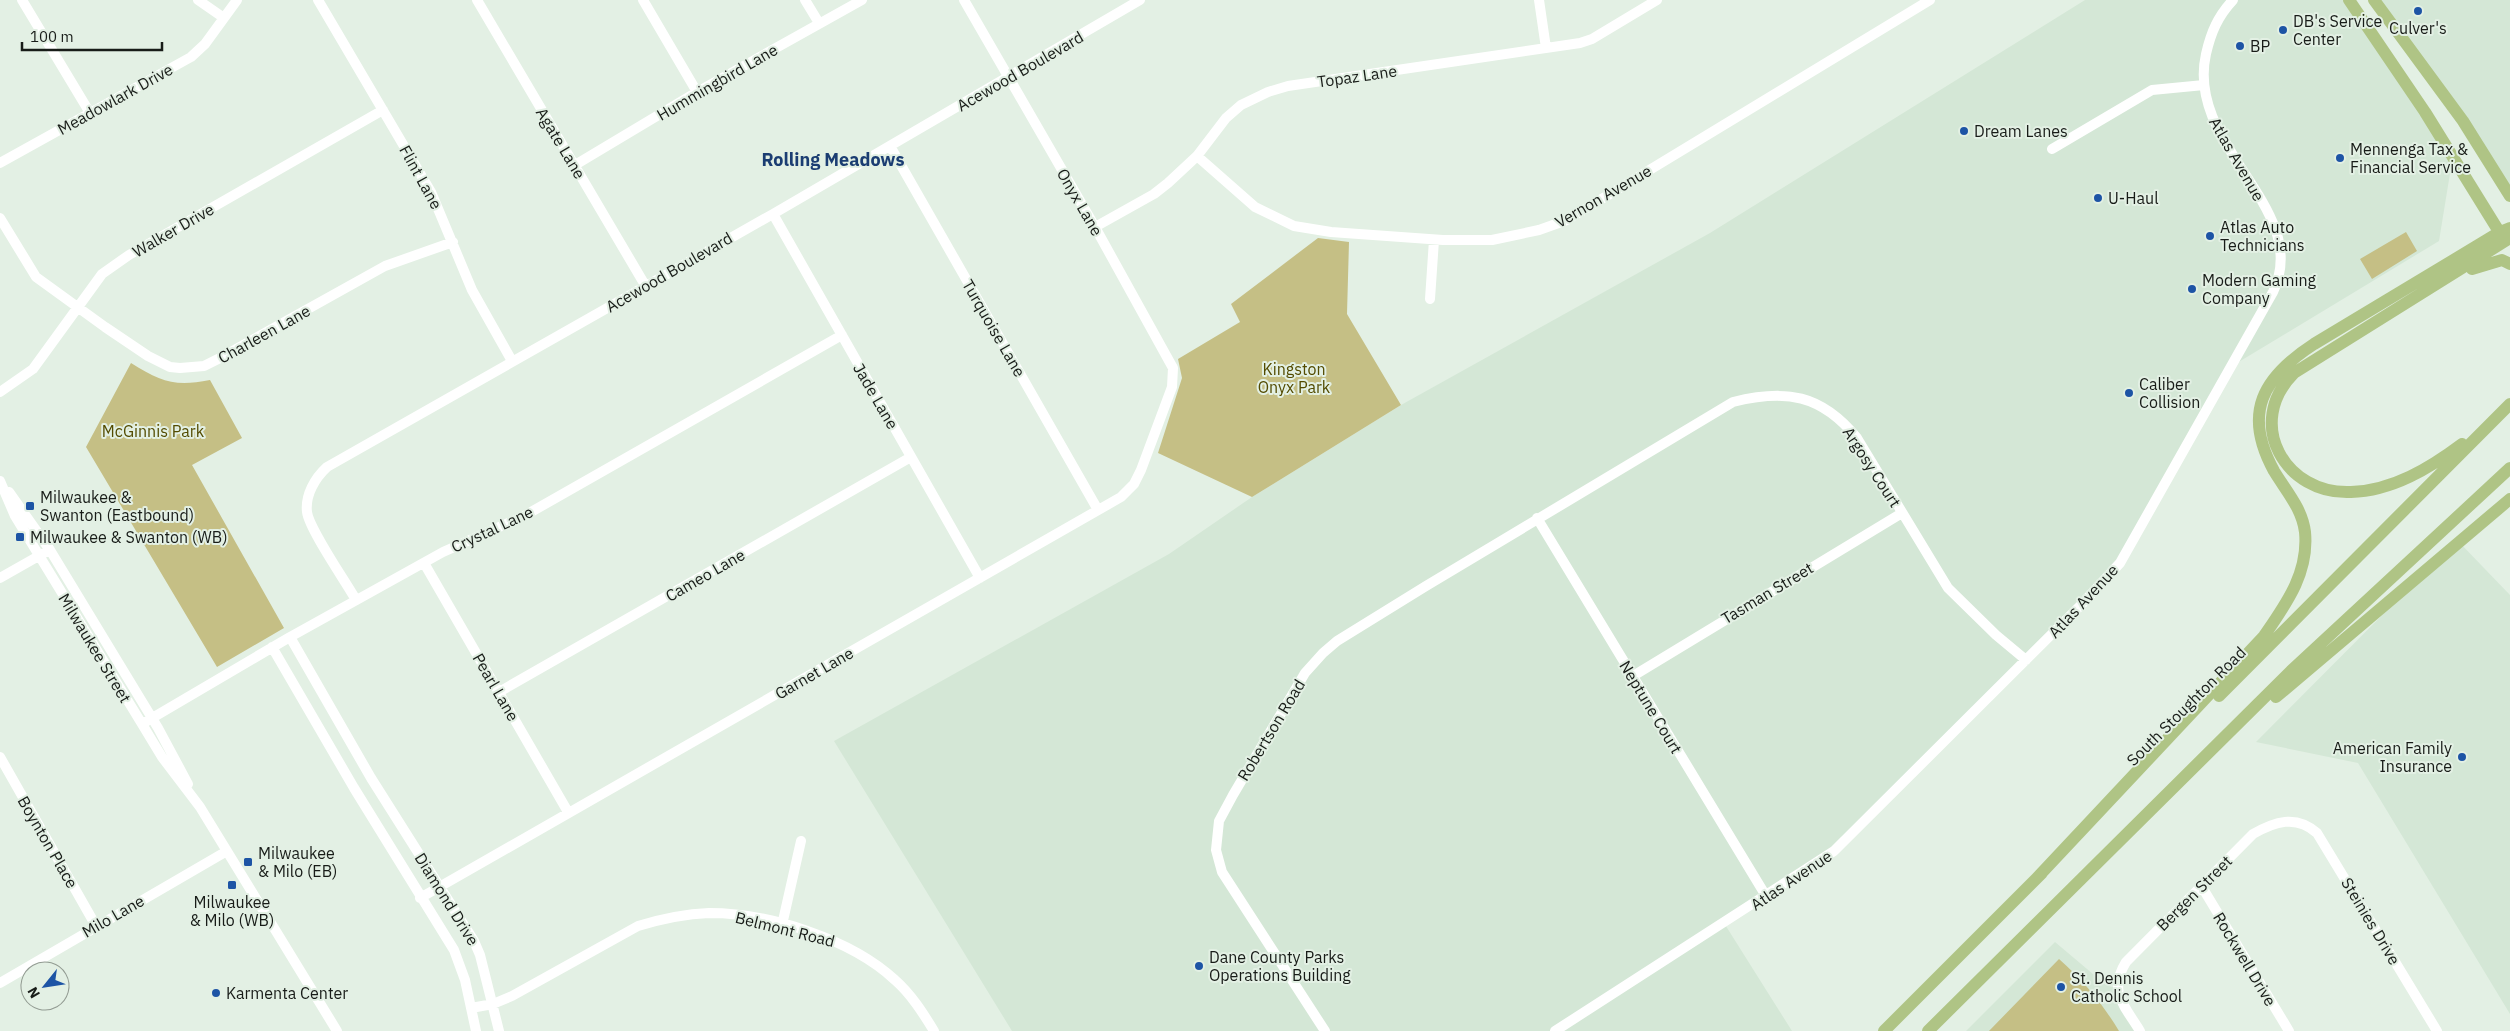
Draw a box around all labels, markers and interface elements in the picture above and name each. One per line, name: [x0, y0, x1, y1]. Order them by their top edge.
marker: Culver's: [2412, 5, 2424, 17]
place label: DB's Service Center: [2293, 11, 2383, 49]
place label: Culver's: [2389, 18, 2447, 38]
scale bar: [22, 20, 162, 52]
marker: DB's Service Center: [2277, 24, 2289, 36]
text: 100 m: [30, 27, 74, 46]
street label: Acewood Boulevard: [953, 27, 1087, 115]
place label: BP: [2250, 36, 2270, 56]
street label: Hummingbird Lane: [653, 39, 781, 125]
marker: BP: [2234, 40, 2246, 52]
street label: Meadowlark Drive: [54, 59, 176, 139]
street label: Topaz Lane: [1316, 60, 1398, 92]
street label: Agate Lane: [532, 104, 590, 183]
street label: Atlas Avenue: [2205, 113, 2269, 205]
place label: Dream Lanes: [1974, 121, 2068, 141]
marker: Dream Lanes: [1958, 125, 1970, 137]
place label: Mennenga Tax & Financial Service: [2350, 139, 2471, 177]
street label: Flint Lane: [395, 141, 447, 213]
district label: Rolling Meadows: [762, 148, 905, 171]
marker: Mennenga Tax & Financial Service: [2334, 152, 2346, 164]
street label: Vernon Avenue: [1551, 160, 1655, 232]
street label: Onyx Lane: [1053, 165, 1107, 239]
place label: U-Haul: [2108, 188, 2159, 208]
marker: U-Haul: [2092, 192, 2104, 204]
street label: Walker Drive: [129, 199, 217, 261]
place label: Atlas Auto Technicians: [2220, 217, 2305, 255]
street label: Acewood Boulevard: [602, 228, 736, 316]
marker: Atlas Auto Technicians: [2204, 230, 2216, 242]
place label: Modern Gaming Company: [2202, 270, 2316, 308]
street label: Turquoise Lane: [958, 276, 1030, 381]
marker: Modern Gaming Company: [2186, 283, 2198, 295]
street label: Charleen Lane: [214, 300, 314, 368]
street label: Jade Lane: [849, 359, 903, 433]
park label: Kingston Onyx Park: [1258, 359, 1331, 397]
place label: Caliber Collision: [2139, 374, 2200, 412]
marker: Caliber Collision: [2123, 387, 2135, 399]
park label: McGinnis Park: [102, 421, 205, 441]
street label: Argosy Court: [1839, 423, 1905, 511]
place label: Milwaukee & Swanton (Eastbound): [40, 487, 194, 525]
marker: Milwaukee & Swanton (Eastbound): [24, 500, 36, 512]
street label: Crystal Lane: [448, 501, 536, 557]
place label: Milwaukee & Swanton (WB): [30, 527, 228, 547]
marker: Milwaukee & Swanton (WB): [14, 531, 26, 543]
street label: Cameo Lane: [662, 544, 748, 606]
street label: Tasman Street: [1717, 558, 1817, 628]
street label: Atlas Avenue: [2044, 560, 2122, 642]
street label: Milwaukee Street: [54, 590, 136, 706]
street label: Garnet Lane: [771, 642, 857, 703]
street label: South Stoughton Road: [2122, 642, 2250, 770]
street label: Pearl Lane: [469, 649, 524, 725]
street label: Neptune Court: [1615, 657, 1687, 757]
street label: Robertson Road: [1233, 676, 1309, 784]
place label: American Family Insurance: [2333, 738, 2452, 776]
marker: American Family Insurance: [2456, 751, 2468, 763]
street label: Boynton Place: [14, 792, 83, 892]
place label: Milwaukee & Milo (EB): [258, 843, 337, 881]
street label: Atlas Avenue: [1747, 845, 1836, 914]
street label: Diamond Drive: [411, 849, 484, 949]
street label: Bergen Street: [2152, 851, 2236, 935]
marker: Milwaukee & Milo (EB): [242, 856, 254, 868]
street label: Steinies Drive: [2337, 874, 2405, 968]
marker: Milwaukee & Milo (WB): [226, 879, 238, 891]
street label: Milo Lane: [78, 890, 148, 942]
place label: Milwaukee & Milo (WB): [190, 892, 274, 930]
street label: Belmont Road: [733, 907, 837, 951]
street label: Rockwell Drive: [2209, 908, 2281, 1010]
place label: Dane County Parks Operations Building: [1209, 947, 1351, 985]
marker: Dane County Parks Operations Building: [1193, 960, 1205, 972]
north arrow: [20, 961, 70, 1011]
place label: St. Dennis Catholic School: [2071, 968, 2182, 1006]
marker: St. Dennis Catholic School: [2055, 981, 2067, 993]
place label: Karmenta Center: [226, 983, 348, 1003]
text: N: [23, 984, 44, 1001]
marker: Karmenta Center: [210, 987, 222, 999]

